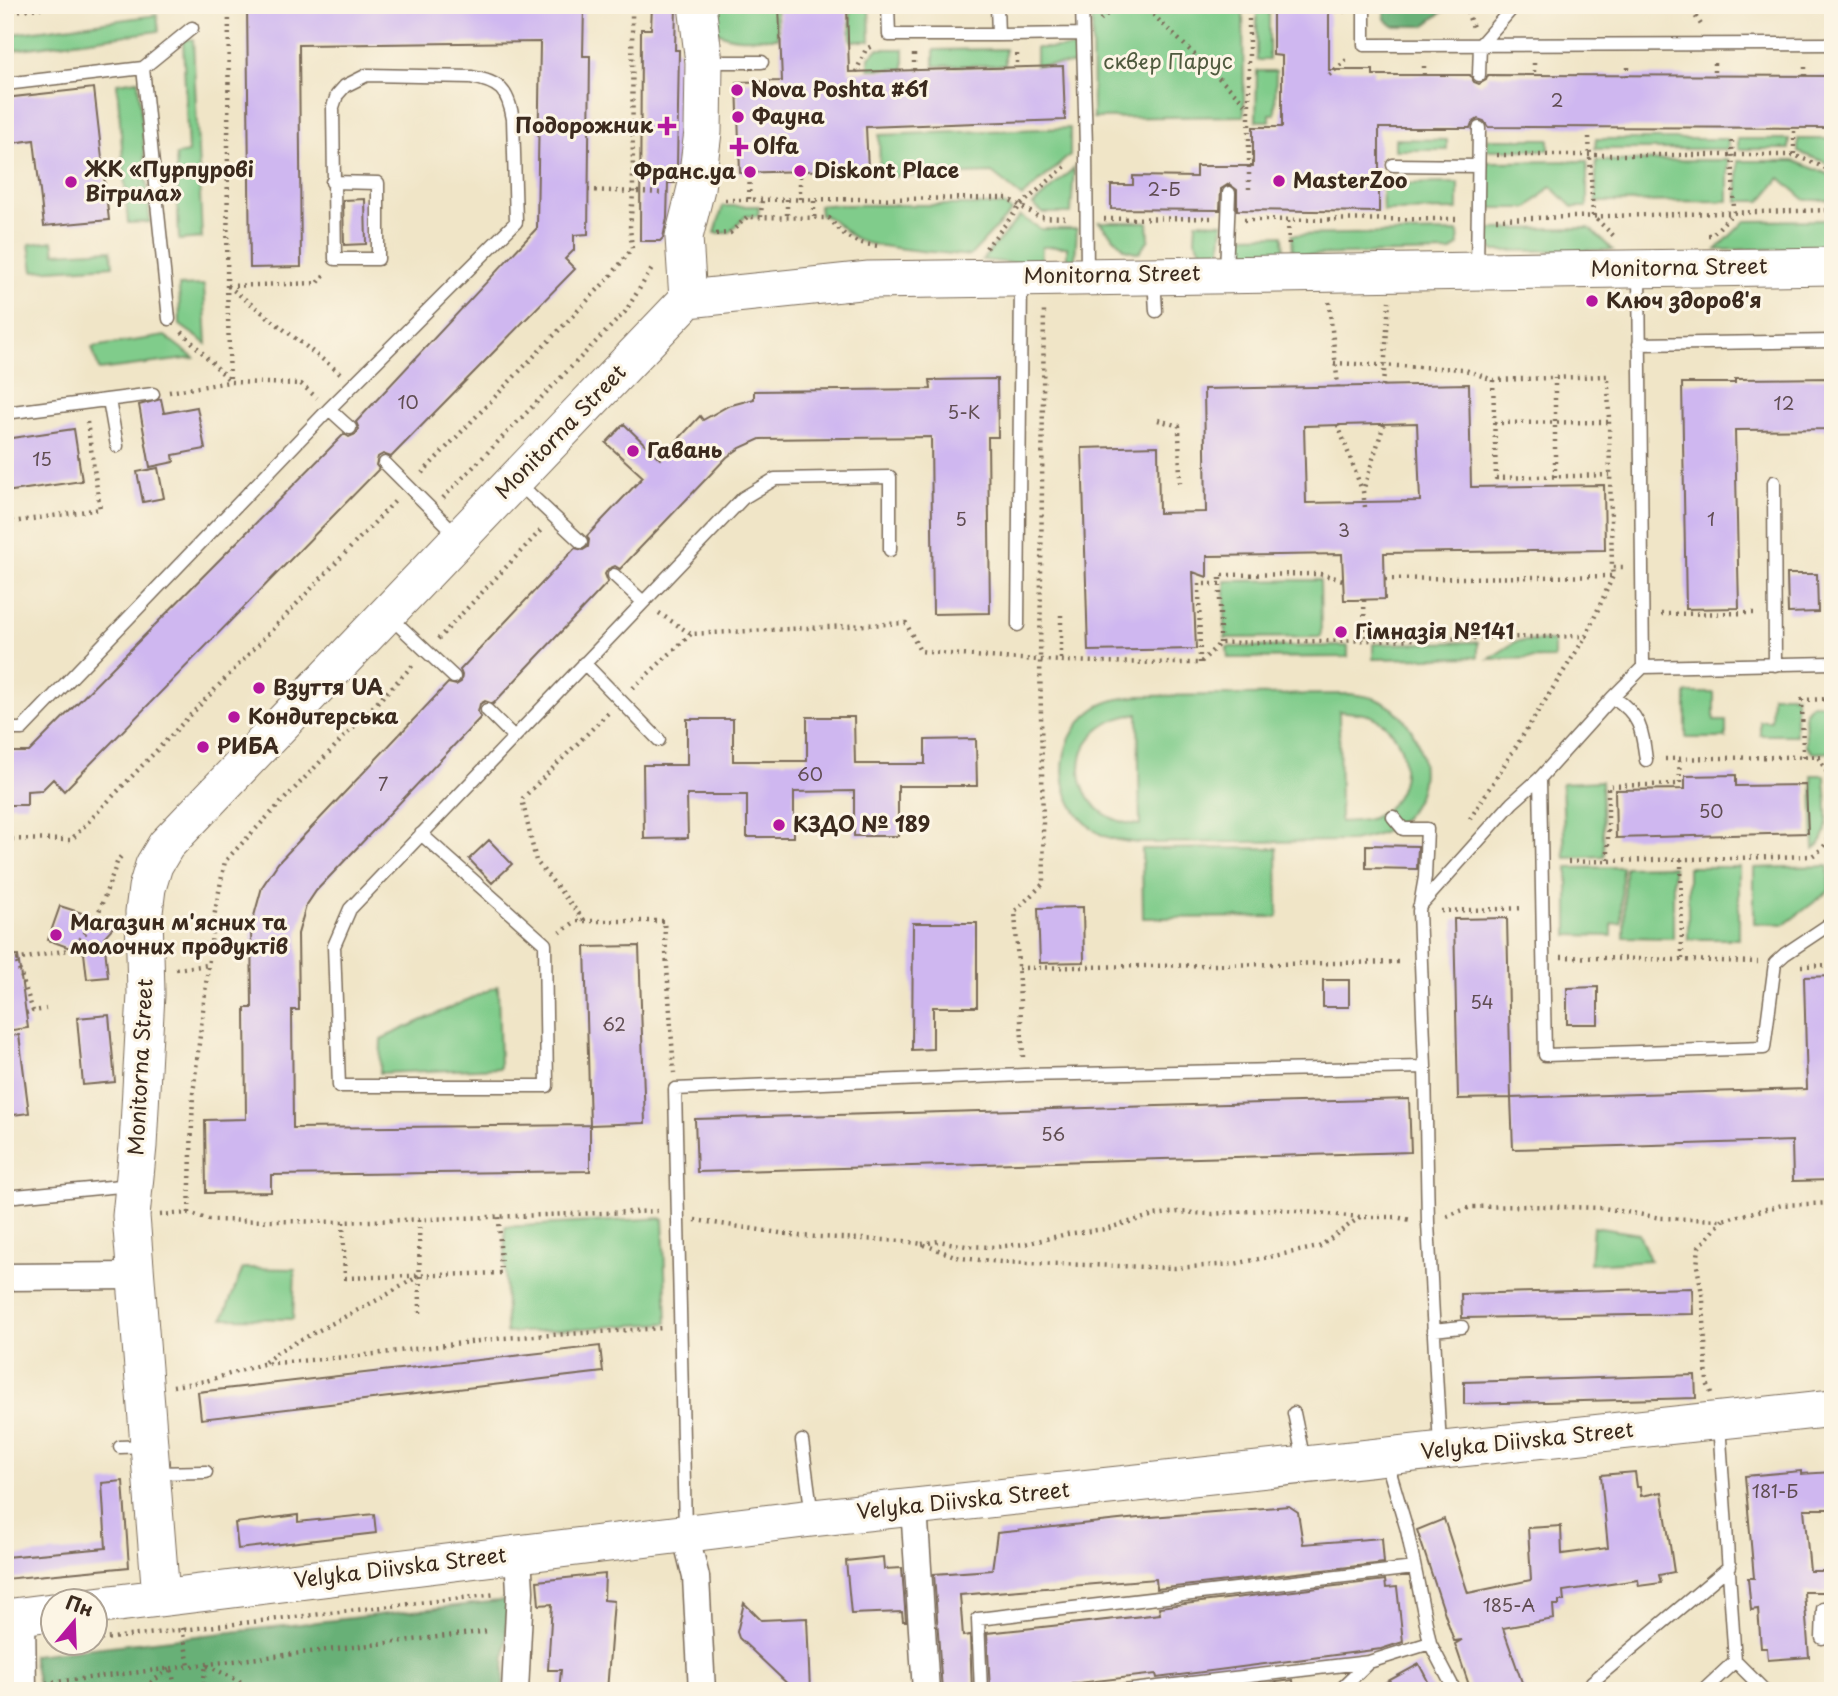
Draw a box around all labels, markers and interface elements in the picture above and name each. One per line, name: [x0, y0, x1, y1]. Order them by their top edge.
park label: сквер Парус: [1103, 44, 1233, 76]
place label: Nova Poshta #61: [751, 72, 928, 104]
marker: Nova Poshta #61: [729, 82, 745, 98]
house number: 2: [1551, 86, 1563, 113]
place label: Фауна: [752, 99, 825, 131]
place label: Подорожник: [515, 108, 654, 140]
marker: Фауна: [730, 109, 746, 125]
marker: Подорожник: [659, 118, 675, 134]
place label: Olfa: [753, 129, 799, 161]
marker: Olfa: [731, 139, 747, 155]
place label: ЖК «Пурпурові Вітрила»: [84, 152, 254, 208]
place label: Diskont Place: [814, 153, 959, 185]
place label: Франс.уа: [633, 154, 736, 186]
marker: Diskont Place: [792, 163, 808, 179]
place label: MasterZoo: [1293, 163, 1407, 195]
marker: Франс.уа: [742, 164, 758, 180]
marker: MasterZoo: [1271, 173, 1287, 189]
marker: ЖК «Пурпурові Вітрила»: [63, 174, 79, 190]
house number: 2-Б: [1148, 175, 1180, 202]
street label: Monitorna Street: [1590, 248, 1768, 284]
street label: Monitorna Street: [1023, 255, 1201, 291]
place label: Ключ здоров'я: [1606, 283, 1762, 315]
marker: Ключ здоров'я: [1584, 293, 1600, 309]
street label: Monitorna Street: [487, 356, 633, 505]
house number: 10: [397, 388, 419, 415]
house number: 12: [1774, 389, 1794, 416]
house number: 5-К: [948, 398, 980, 425]
place label: Гавань: [647, 433, 722, 465]
marker: Гавань: [625, 443, 641, 459]
house number: 15: [32, 445, 52, 472]
house number: 5: [955, 505, 967, 532]
house number: 1: [1707, 505, 1715, 532]
house number: 3: [1338, 516, 1350, 543]
place label: Гімназія №141: [1355, 614, 1515, 646]
marker: Гімназія №141: [1333, 624, 1349, 640]
place label: Взуття UA: [273, 670, 384, 702]
marker: Взуття UA: [251, 680, 267, 696]
place label: Кондитерська: [248, 699, 398, 731]
marker: Кондитерська: [226, 709, 242, 725]
place label: РИБА: [217, 729, 280, 761]
marker: РИБА: [195, 739, 211, 755]
house number: 60: [797, 760, 823, 787]
house number: 7: [378, 770, 388, 797]
house number: 50: [1699, 797, 1723, 824]
place label: КЗДО № 189: [793, 807, 930, 839]
marker: КЗДО № 189: [771, 817, 787, 833]
place label: Магазин м'ясних та молочних продуктів: [70, 905, 288, 961]
marker: Магазин м'ясних та молочних продуктів: [48, 927, 64, 943]
street label: Monitorna Street: [118, 978, 160, 1156]
house number: 54: [1470, 988, 1494, 1015]
house number: 62: [602, 1010, 626, 1037]
house number: 56: [1041, 1120, 1065, 1147]
street label: Velyka Diivska Street: [1419, 1412, 1635, 1466]
street label: Velyka Diivska Street: [855, 1472, 1071, 1526]
house number: 181-Б: [1752, 1477, 1798, 1504]
street label: Velyka Diivska Street: [292, 1537, 508, 1595]
text: Пн: [62, 1587, 97, 1623]
north arrow: [38, 1588, 108, 1658]
house number: 185-А: [1483, 1591, 1535, 1618]

